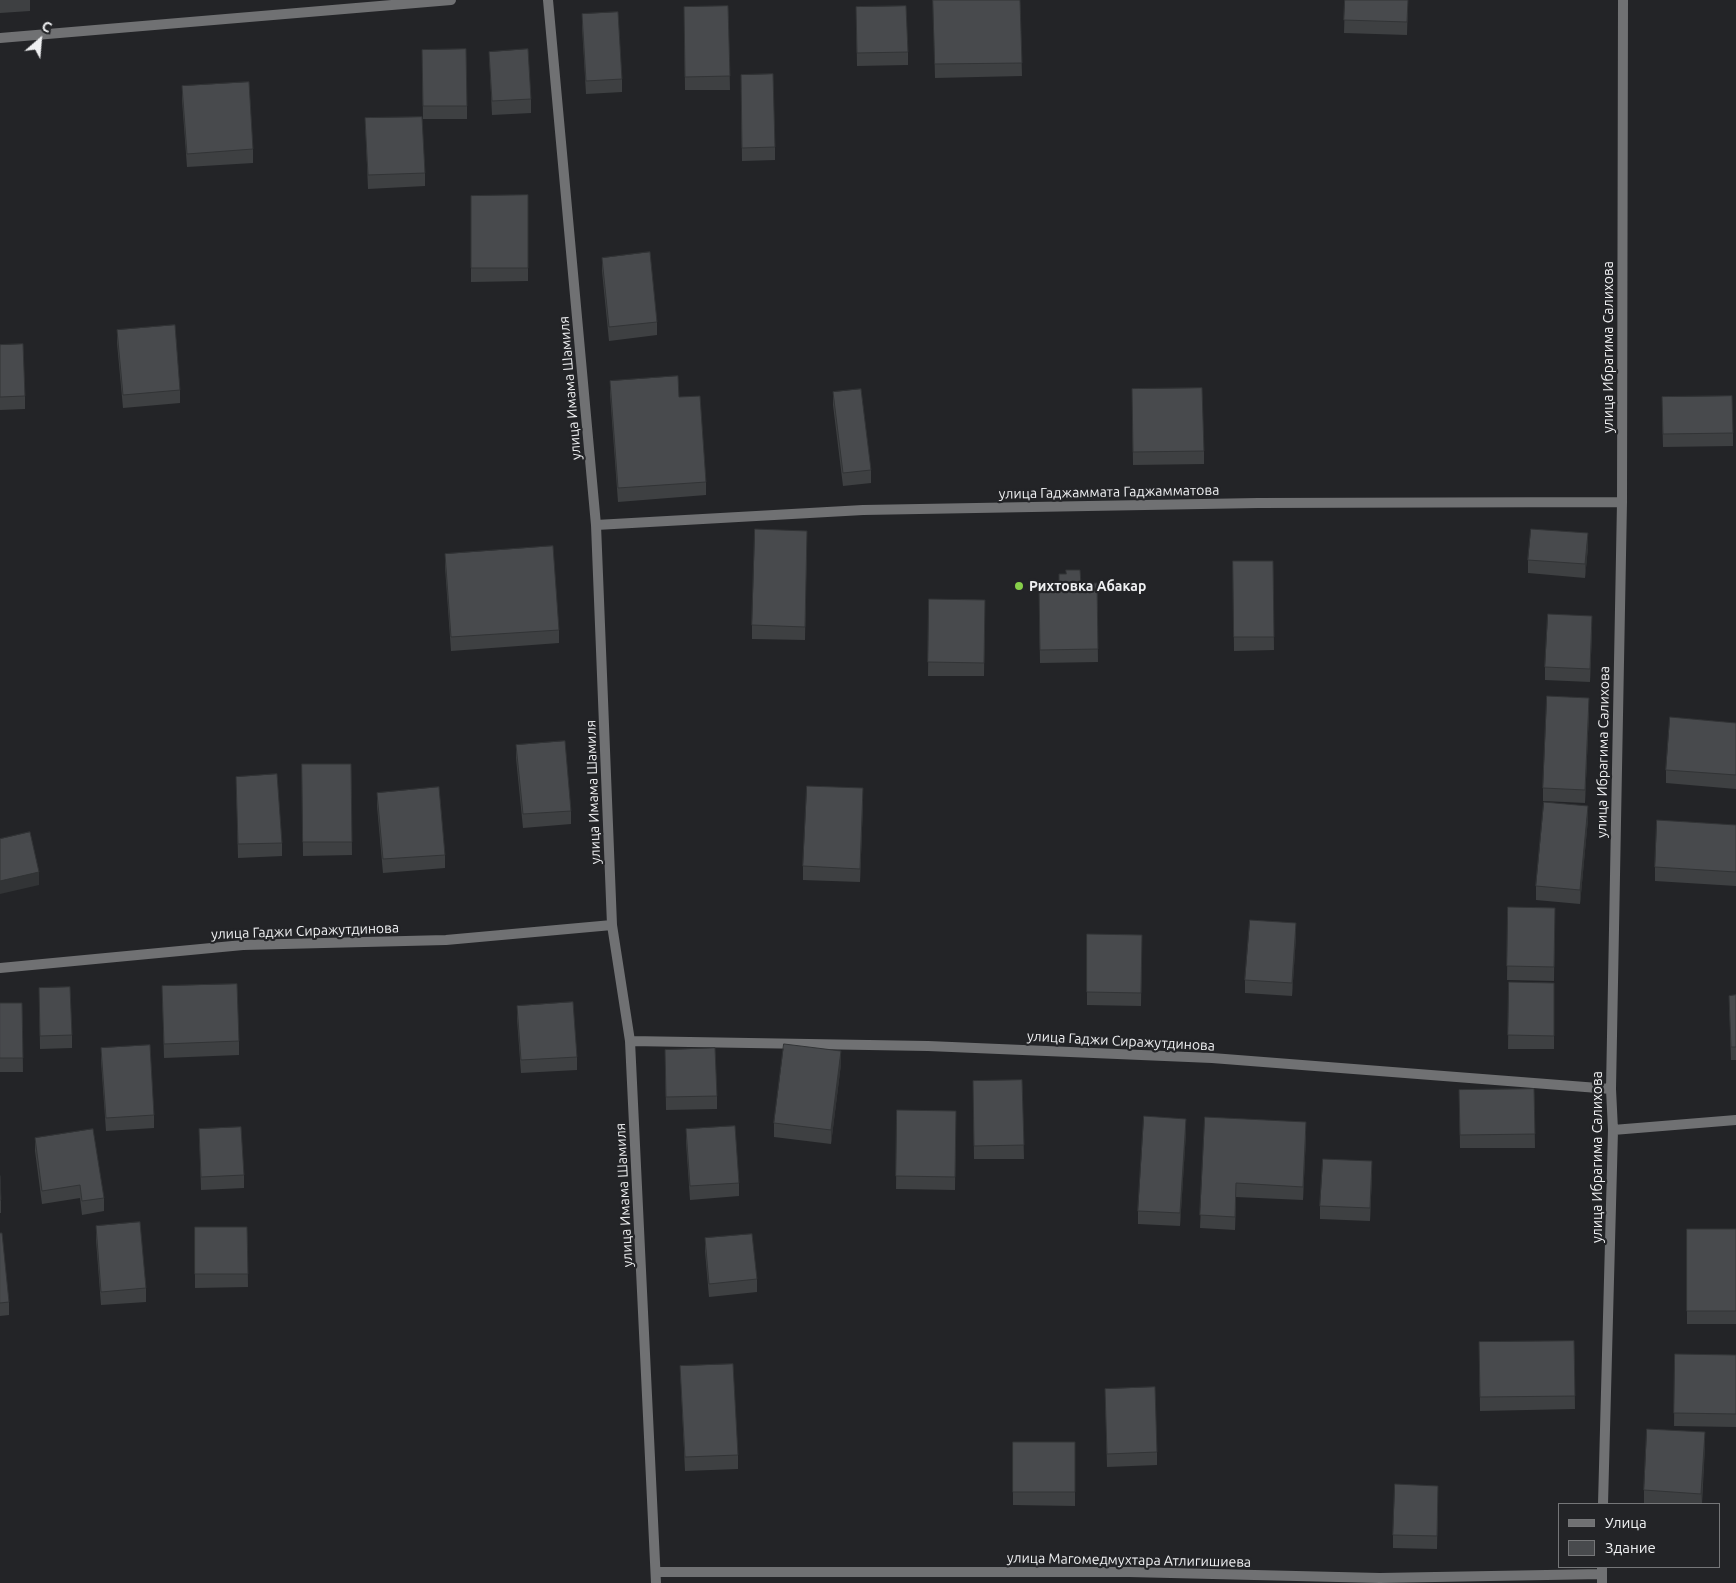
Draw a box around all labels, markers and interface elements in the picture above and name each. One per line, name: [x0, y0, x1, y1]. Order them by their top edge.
north arrow: [15, 15, 65, 65]
text: С: [39, 17, 54, 36]
street label: улица Ибрагима Салихова: [1600, 261, 1616, 433]
street label: улица Имама Шамиля: [555, 315, 585, 461]
street label: улица Гаджаммата Гаджамматова: [999, 482, 1219, 502]
place label: Рихтовка Абакар: [1029, 578, 1146, 594]
marker: Рихтовка Абакар: [1013, 580, 1025, 592]
street label: улица Ибрагима Салихова: [1593, 666, 1613, 838]
street label: улица Имама Шамиля: [582, 720, 604, 864]
street label: улица Гаджи Сиражутдинова: [211, 919, 399, 943]
street label: улица Гаджи Сиражутдинова: [1027, 1028, 1215, 1054]
street label: улица Ибрагима Салихова: [1589, 1071, 1605, 1243]
street label: улица Имама Шамиля: [612, 1122, 636, 1268]
legend: [1558, 1503, 1721, 1568]
text: Улица: [1605, 1514, 1647, 1531]
text: Здание: [1605, 1539, 1656, 1556]
street label: улица Магомедмухтара Атлигишиева: [1007, 1549, 1251, 1571]

